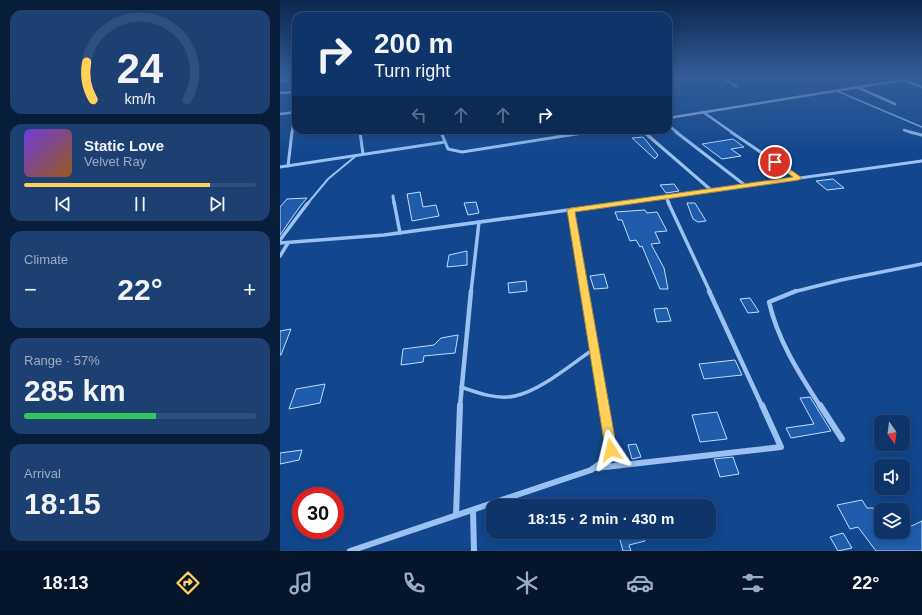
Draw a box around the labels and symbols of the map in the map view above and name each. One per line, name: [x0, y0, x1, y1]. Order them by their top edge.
pin: [758, 145, 792, 179]
north arrow: [874, 415, 910, 451]
position arrow: [590, 429, 632, 471]
speed limit sign: 30: [292, 487, 344, 539]

